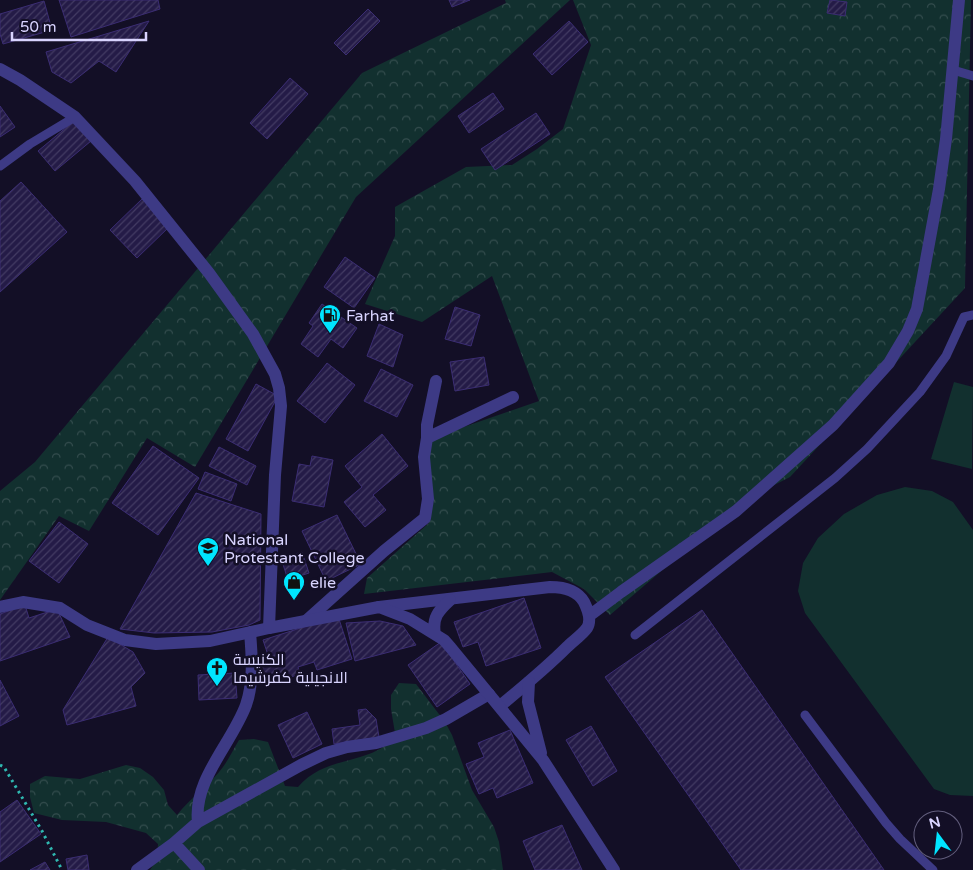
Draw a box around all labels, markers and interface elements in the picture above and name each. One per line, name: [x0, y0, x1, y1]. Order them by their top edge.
scale bar: [12, 10, 146, 42]
text: 50 m: [20, 18, 57, 36]
fuel station icon: Farhat: [318, 303, 342, 334]
place label: Farhat: [346, 306, 394, 326]
place label: National Protestant College: [224, 530, 365, 568]
school or university icon: National Protestant College: [196, 536, 220, 567]
shop icon: elie: [282, 570, 306, 601]
place label: elie: [310, 573, 336, 593]
place label: الكنيسة الانجيلية كفرشيما: [233, 650, 348, 688]
church icon: الكنيسة الانجيلية كفرشيما: [205, 656, 229, 687]
north arrow: [913, 810, 963, 860]
text: N: [927, 813, 942, 833]

